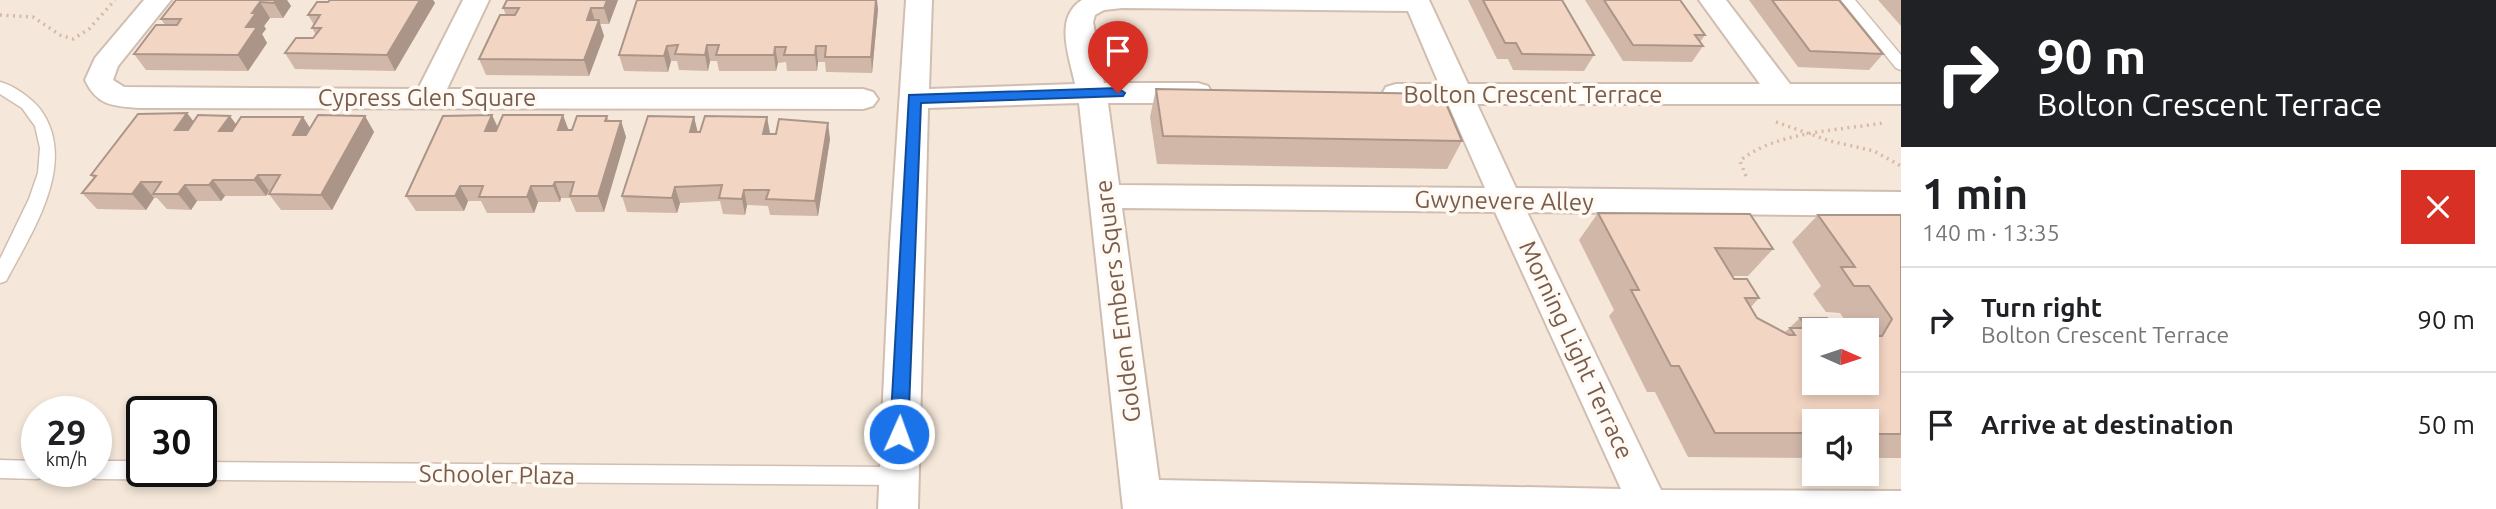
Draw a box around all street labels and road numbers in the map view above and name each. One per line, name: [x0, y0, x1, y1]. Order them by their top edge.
street label: Bolton Crescent Terrace: [1404, 81, 1662, 108]
street label: Cypress Glen Square: [318, 84, 536, 111]
street label: Golden Embers Square: [1089, 178, 1146, 424]
street label: Gwynevere Alley: [1414, 185, 1594, 216]
street label: Morning Light Terrace: [1514, 237, 1639, 463]
street label: Schooler Plaza: [419, 460, 575, 489]

